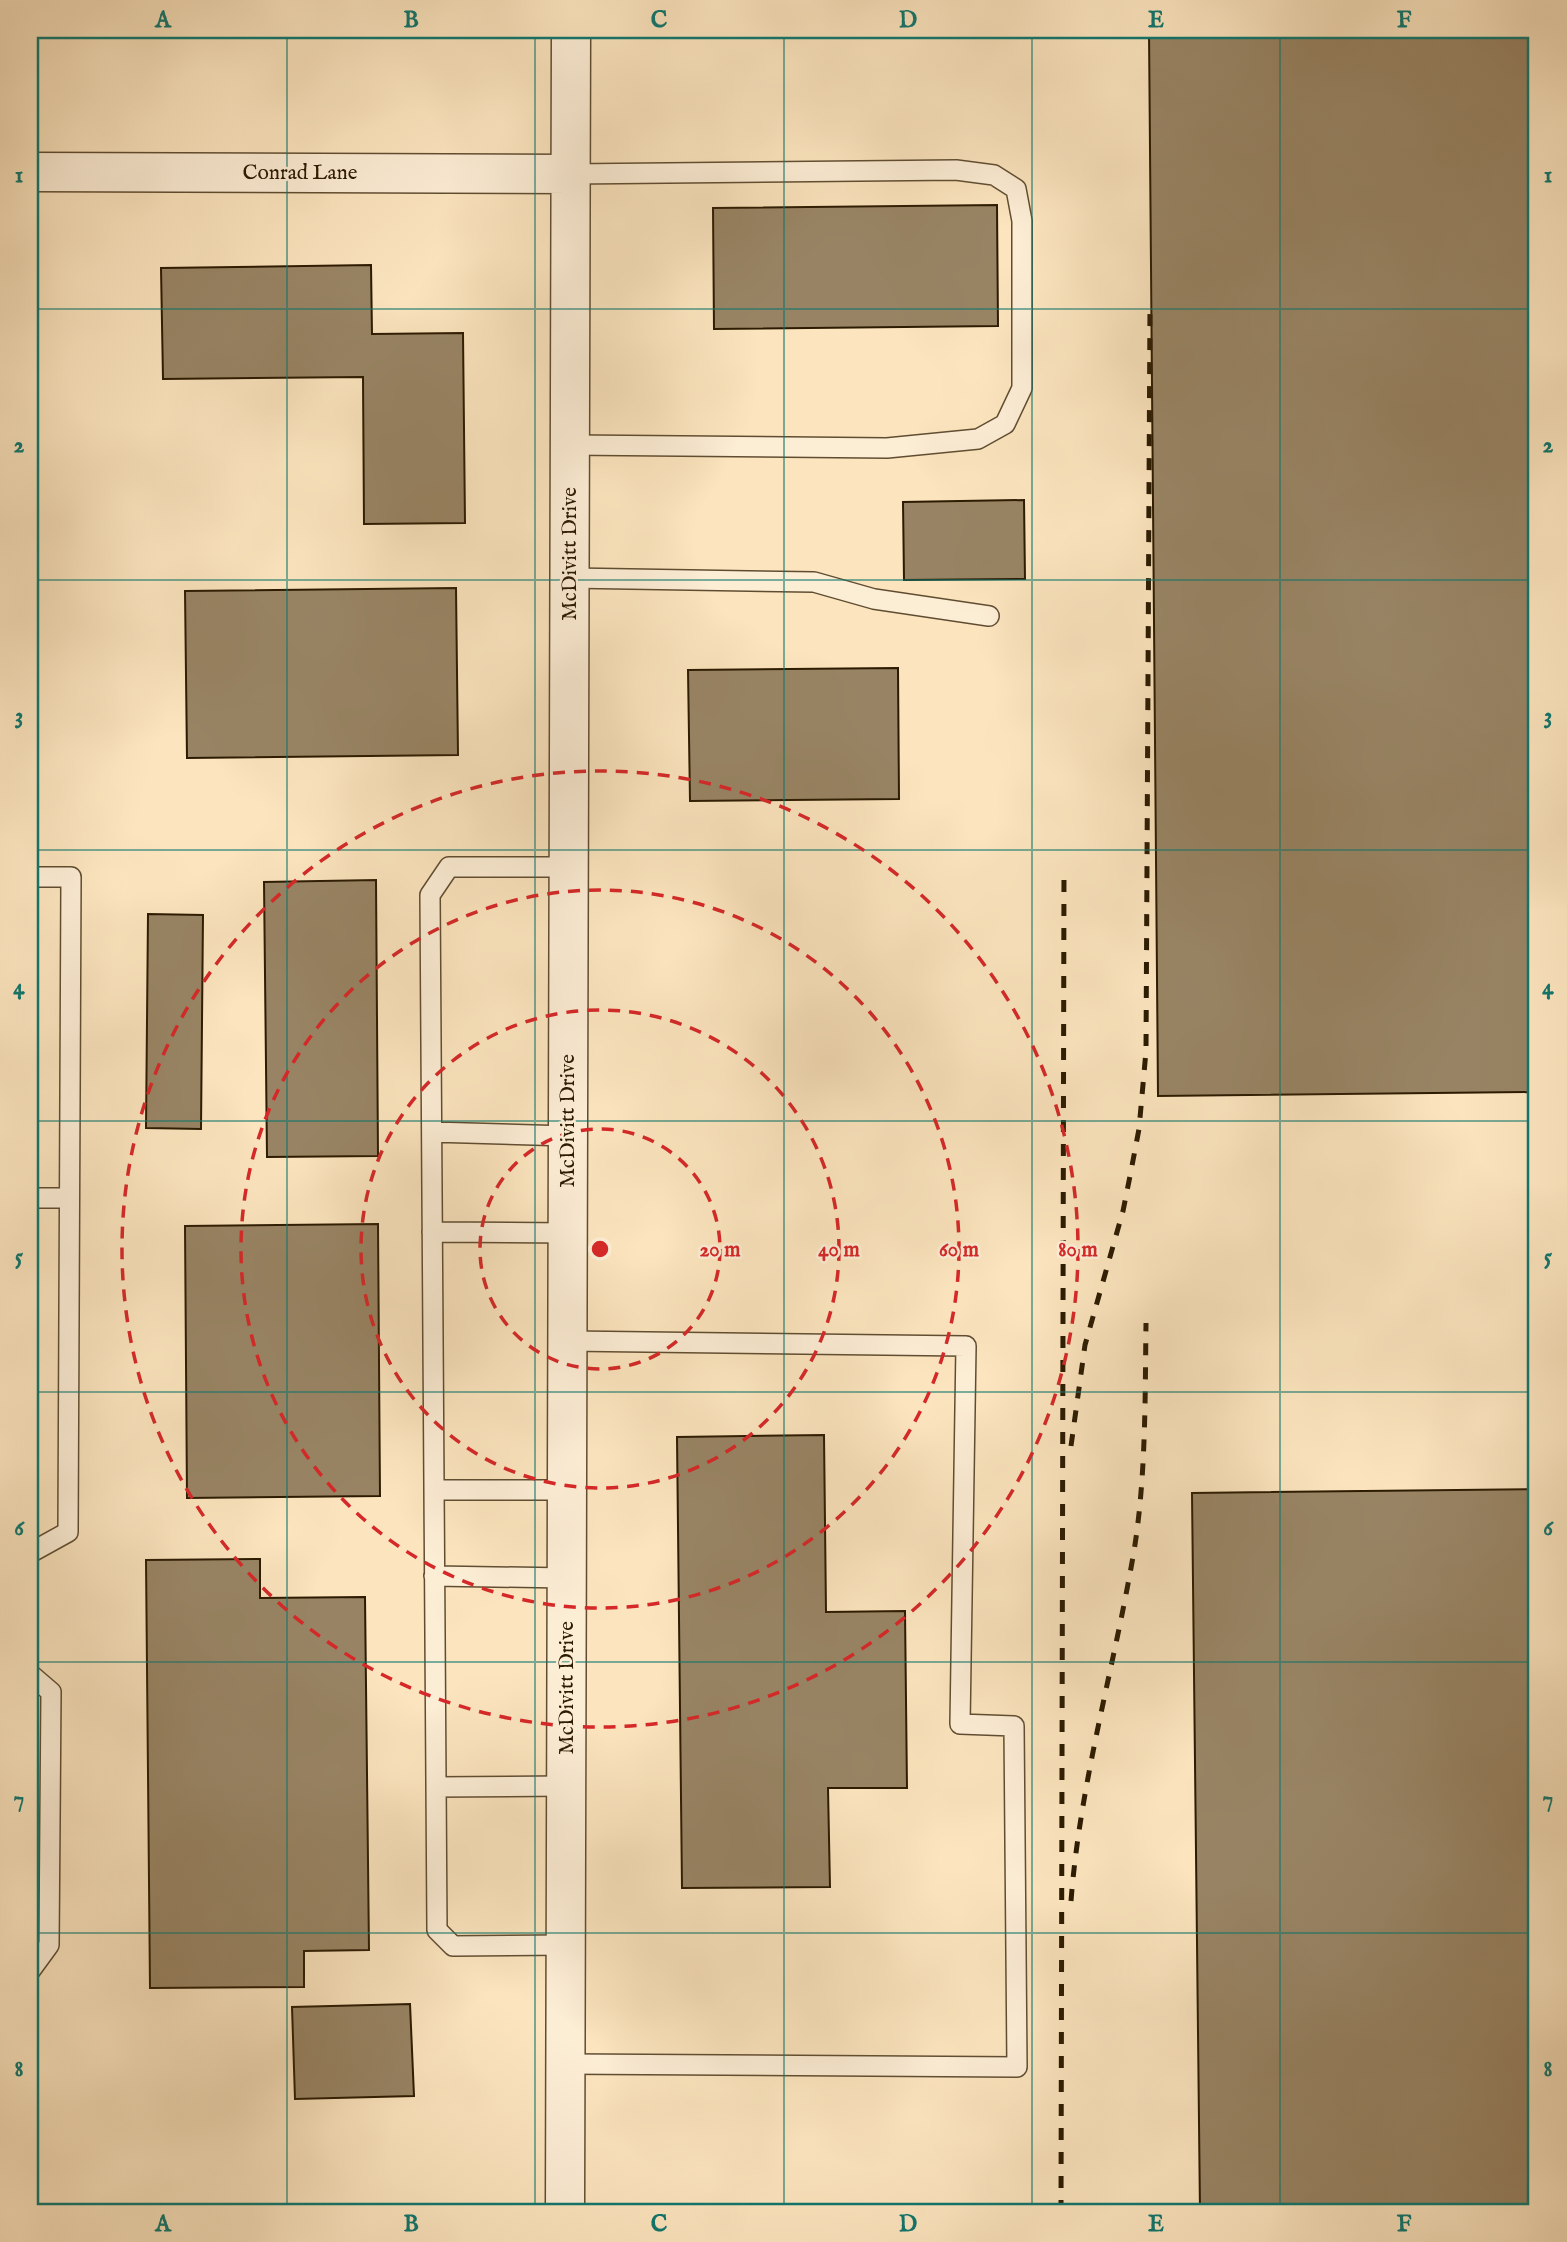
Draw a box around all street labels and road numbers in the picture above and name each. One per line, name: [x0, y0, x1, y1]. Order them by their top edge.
street label: Conrad Lane: [243, 160, 358, 187]
street label: McDivitt Drive: [557, 487, 584, 621]
street label: McDivitt Drive: [555, 1054, 582, 1188]
street label: McDivitt Drive: [554, 1621, 581, 1755]

